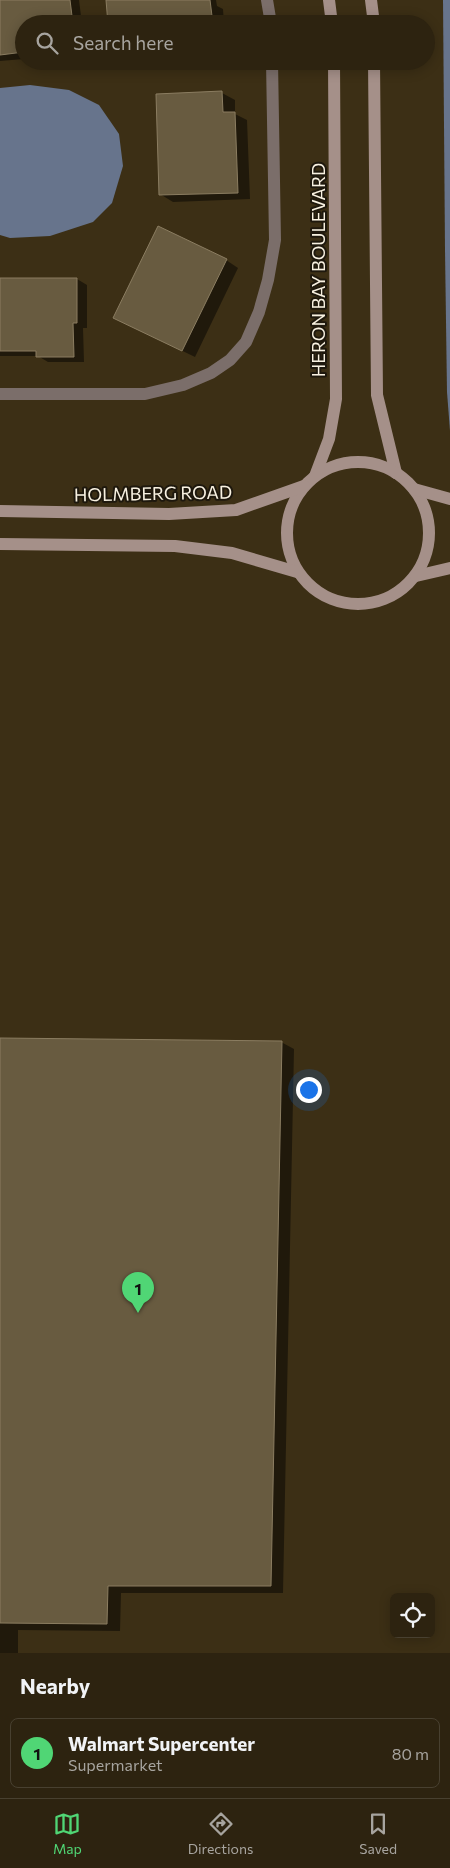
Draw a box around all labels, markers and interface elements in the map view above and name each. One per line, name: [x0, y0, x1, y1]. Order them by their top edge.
search box: [15, 15, 435, 70]
icon: search: [33, 29, 61, 57]
text: Search here: [73, 31, 173, 54]
street label: HERON BAY BOULEVARD: [307, 163, 329, 377]
street label: HOLMBERG ROAD: [74, 481, 232, 505]
your location: [296, 1077, 322, 1103]
pin: 1: [122, 1272, 154, 1313]
map controls: [390, 1593, 435, 1638]
button: locate: [390, 1593, 435, 1638]
text: Nearby: [20, 1673, 90, 1698]
text: Walmart Supercenter: [68, 1732, 255, 1755]
text: 1: [33, 1744, 41, 1763]
text: 80 m: [392, 1744, 429, 1763]
text: Supermarket: [68, 1755, 163, 1774]
tab: Map: [53, 1810, 82, 1857]
tab: Directions: [188, 1810, 253, 1857]
tab: Saved: [359, 1810, 397, 1857]

